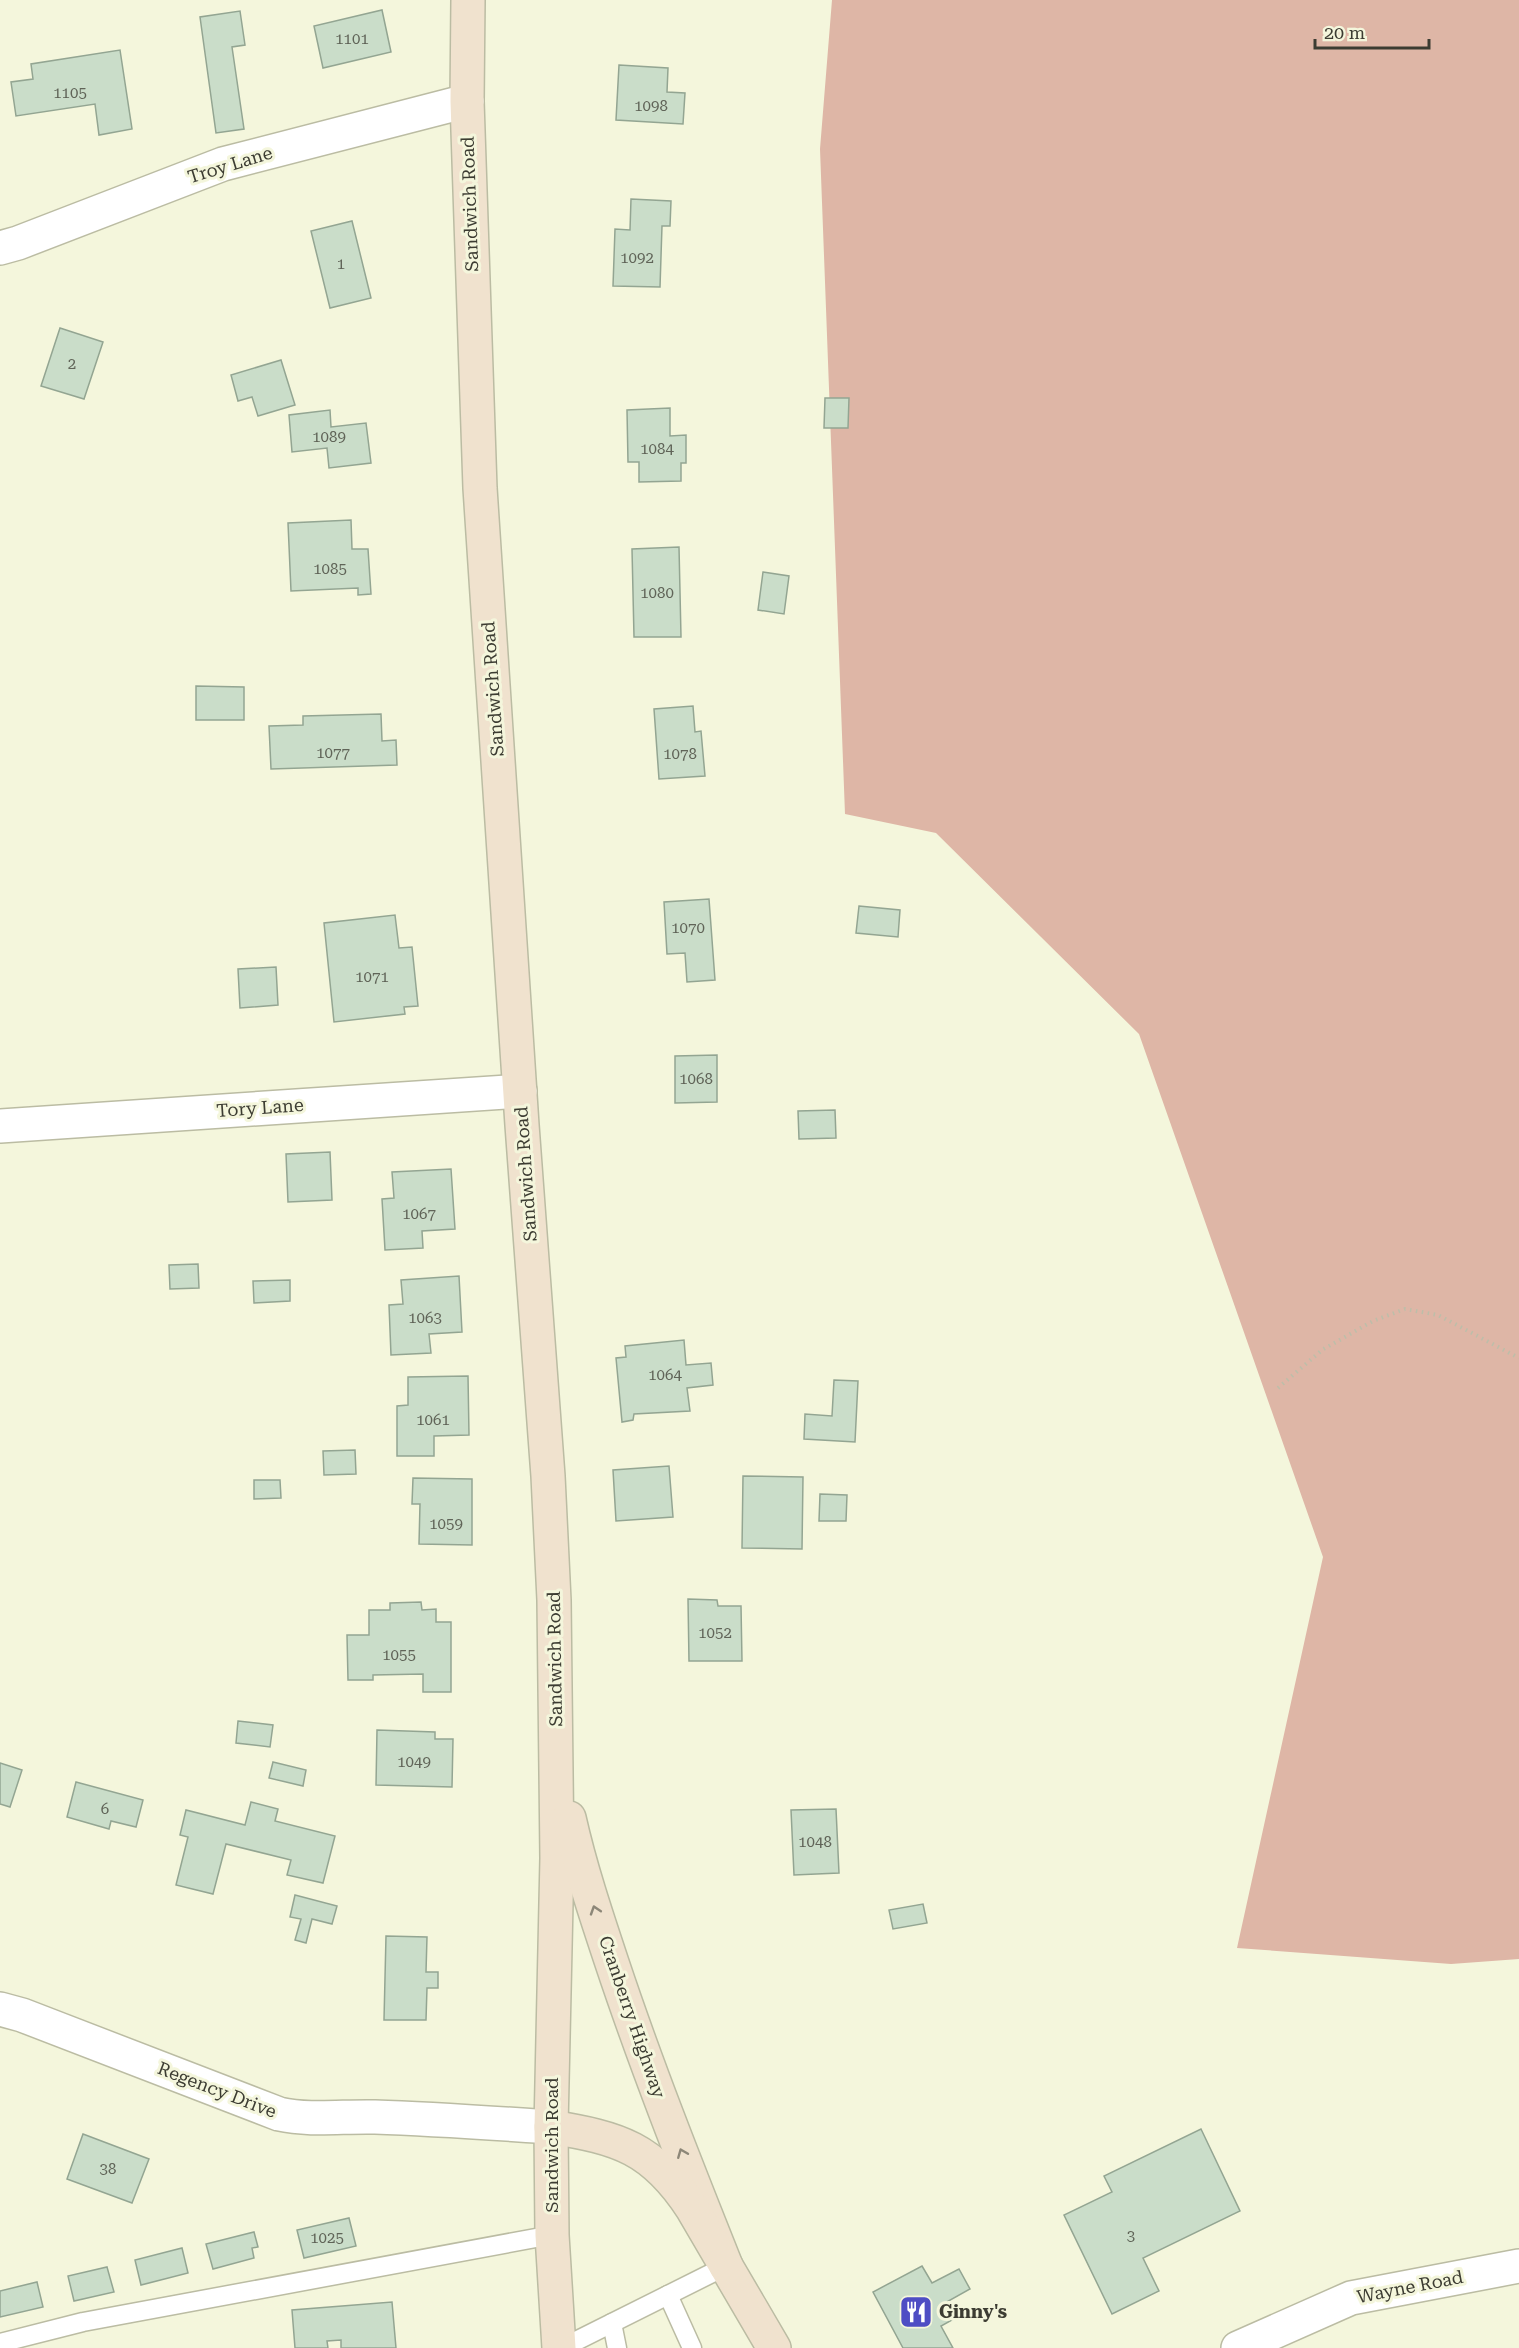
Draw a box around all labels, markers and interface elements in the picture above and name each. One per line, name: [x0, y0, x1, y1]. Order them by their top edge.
scale bar: [1315, 12, 1429, 50]
text: 20 m: [1324, 22, 1365, 43]
house number: 1101: [335, 30, 369, 48]
house number: 1105: [53, 84, 87, 102]
house number: 1098: [634, 97, 668, 115]
street label: Sandwich Road: [457, 136, 482, 272]
street label: Troy Lane: [185, 142, 275, 187]
house number: 1092: [620, 249, 654, 267]
house number: 1: [337, 255, 345, 273]
house number: 2: [68, 355, 76, 373]
house number: 1089: [312, 428, 346, 446]
house number: 1084: [640, 440, 674, 458]
house number: 1085: [313, 560, 347, 578]
house number: 1080: [640, 584, 674, 602]
street label: Sandwich Road: [477, 620, 508, 757]
house number: 1077: [316, 744, 350, 762]
house number: 1078: [663, 745, 697, 763]
house number: 1070: [671, 919, 705, 937]
house number: 1071: [355, 968, 389, 986]
house number: 1068: [679, 1070, 713, 1088]
street label: Tory Lane: [216, 1094, 304, 1121]
street label: Sandwich Road: [510, 1105, 541, 1242]
house number: 1067: [402, 1205, 436, 1223]
house number: 1063: [408, 1309, 442, 1327]
house number: 1064: [648, 1366, 682, 1384]
house number: 1061: [416, 1411, 450, 1429]
house number: 1059: [429, 1515, 463, 1533]
street label: Sandwich Road: [543, 1591, 566, 1727]
house number: 1052: [698, 1624, 732, 1642]
house number: 1055: [382, 1646, 416, 1664]
house number: 1049: [397, 1753, 431, 1771]
house number: 6: [101, 1800, 109, 1818]
house number: 1048: [798, 1833, 832, 1851]
one-way arrow: [590, 1905, 602, 1916]
street label: Cranberry Highway: [595, 1933, 670, 2101]
street label: Regency Drive: [155, 2057, 280, 2122]
street label: Sandwich Road: [541, 2077, 562, 2213]
one-way arrow: [676, 2148, 689, 2159]
house number: 38: [100, 2160, 116, 2178]
house number: 3: [1127, 2227, 1135, 2245]
house number: 1025: [310, 2229, 344, 2247]
street label: Wayne Road: [1355, 2266, 1465, 2307]
restaurant icon: Ginny's: [898, 2294, 934, 2330]
place label: Ginny's: [939, 2301, 1007, 2322]

